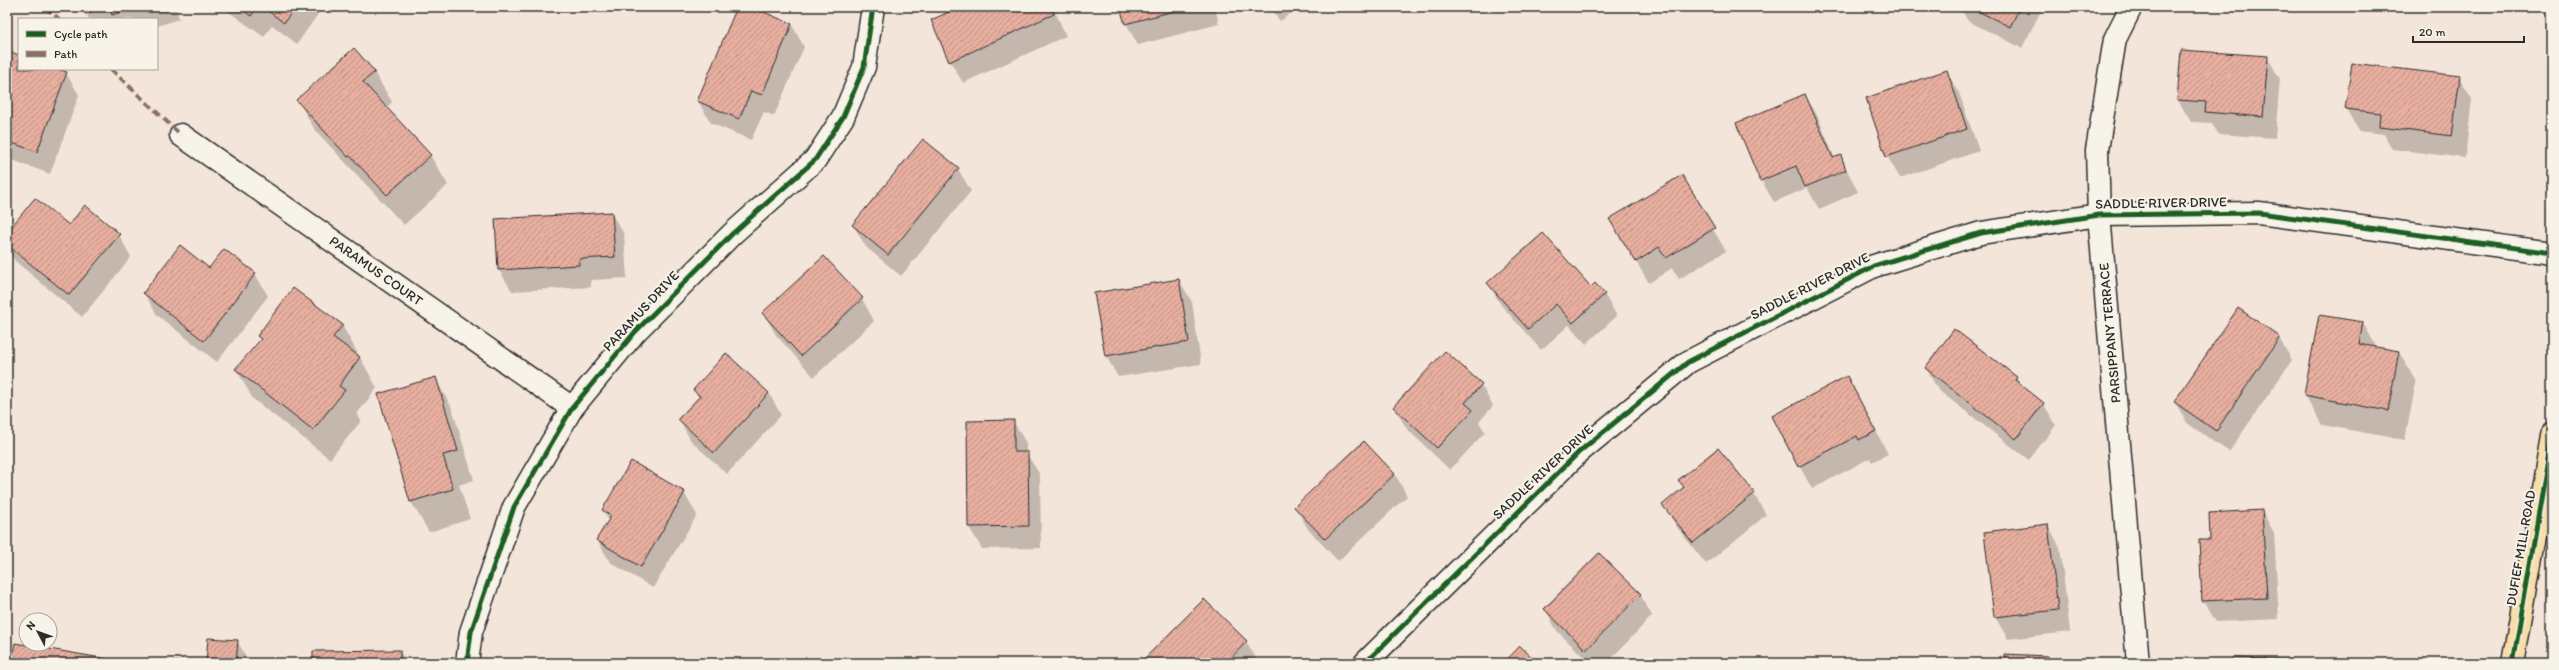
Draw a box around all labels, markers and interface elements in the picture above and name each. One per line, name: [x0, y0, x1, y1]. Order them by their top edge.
legend: [18, 18, 158, 70]
scale bar: [2413, 18, 2524, 44]
text: 20 m: [2419, 25, 2446, 39]
text: Cycle path: [54, 27, 108, 41]
text: Path: [54, 47, 77, 61]
street label: SADDLE RIVER DRIVE: [2095, 193, 2227, 213]
street label: PARAMUS COURT: [326, 232, 426, 310]
street label: SADDLE RIVER DRIVE: [1748, 248, 1873, 323]
street label: PARSIPPANY TERRACE: [2095, 262, 2125, 404]
street label: PARAMUS DRIVE: [599, 267, 683, 355]
street label: SADDLE RIVER DRIVE: [1489, 421, 1597, 523]
street label: DUFIEF MILL ROAD: [2502, 489, 2540, 607]
north arrow: [18, 612, 58, 652]
text: N: [23, 619, 38, 633]

